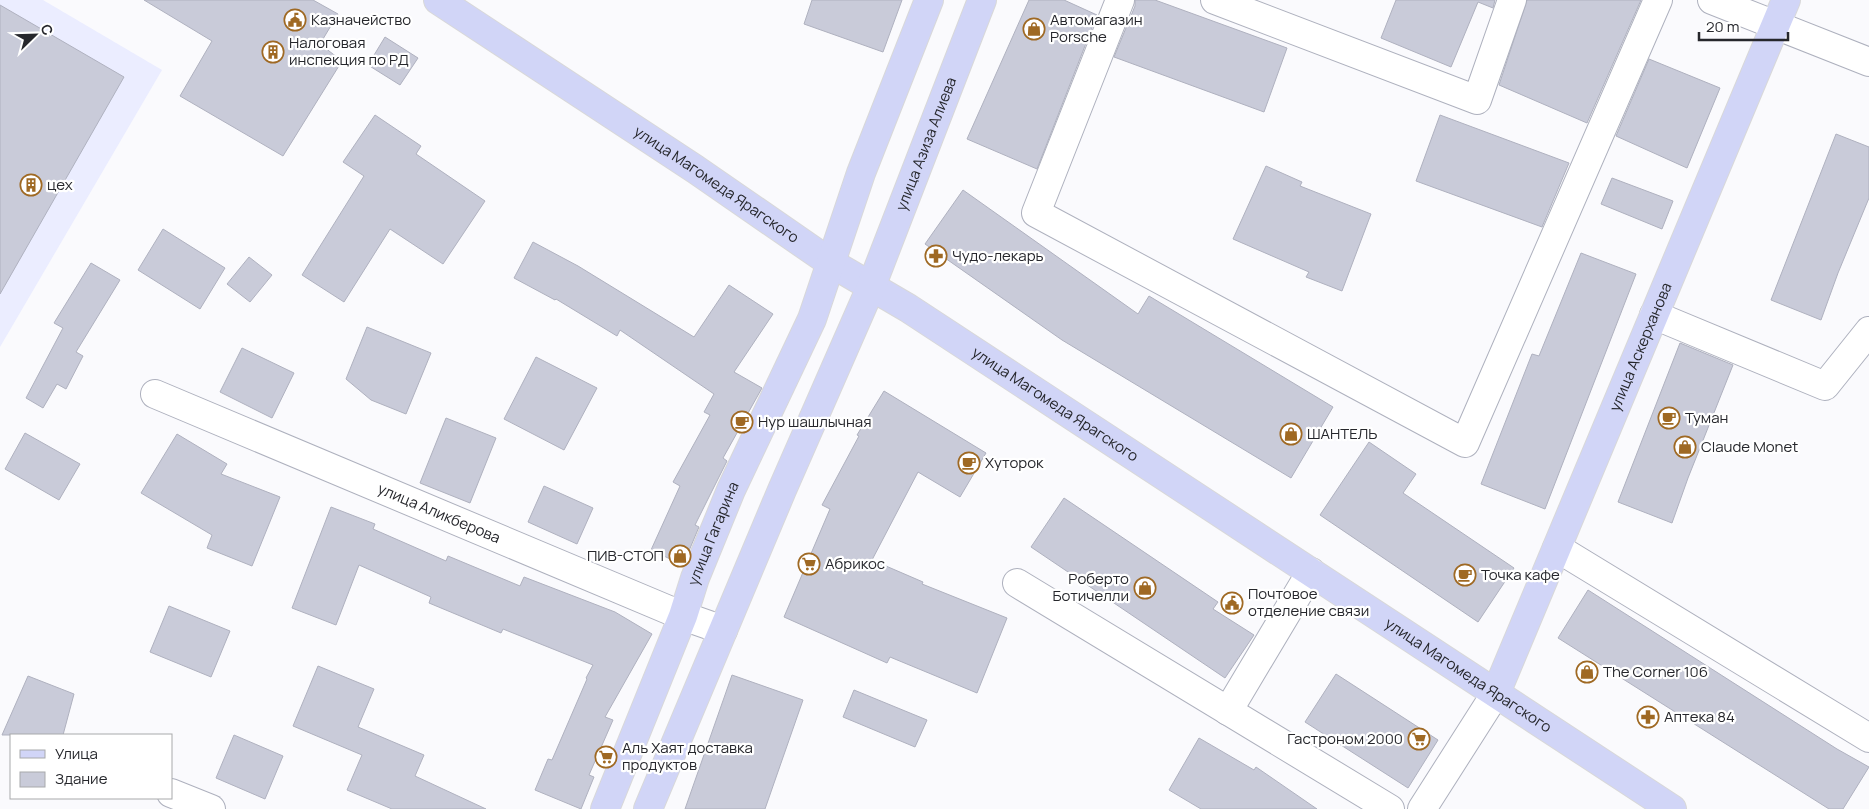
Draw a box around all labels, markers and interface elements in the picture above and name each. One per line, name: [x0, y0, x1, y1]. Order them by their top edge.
public building icon: Казначейство: [283, 8, 307, 32]
place label: Казначейство: [311, 9, 411, 30]
place label: Автомагазин Porsche: [1050, 9, 1143, 47]
north arrow: [10, 10, 60, 60]
scale bar: [1699, 10, 1788, 42]
text: 20 m: [1706, 16, 1739, 37]
shop icon: Автомагазин Porsche: [1022, 17, 1046, 41]
text: С: [37, 21, 58, 38]
place label: Налоговая инспекция по РД: [289, 32, 409, 70]
building icon: Налоговая инспекция по РД: [261, 40, 285, 64]
street label: улица Азиза Алиева: [890, 74, 961, 214]
street label: улица Магомеда Ярагского: [630, 121, 803, 248]
building icon: цех: [19, 173, 43, 197]
place label: цех: [47, 174, 73, 195]
pharmacy icon: Чудо-лекарь: [924, 244, 948, 268]
place label: Чудо-лекарь: [952, 245, 1044, 266]
street label: улица Аскерханова: [1604, 279, 1677, 415]
street label: улица Магомеда Ярагского: [968, 342, 1143, 466]
cafe icon: Туман: [1657, 406, 1681, 430]
place label: Туман: [1685, 407, 1728, 428]
cafe icon: Нур шашлычная: [730, 410, 754, 434]
place label: Нур шашлычная: [758, 411, 871, 432]
shop icon: ШАНТЕЛЬ: [1279, 422, 1303, 446]
place label: ШАНТЕЛЬ: [1307, 423, 1378, 444]
shop icon: Claude Monet: [1673, 435, 1697, 459]
place label: Claude Monet: [1701, 436, 1798, 457]
cafe icon: Хуторок: [957, 451, 981, 475]
place label: Хуторок: [985, 452, 1044, 473]
street label: улица Аликберова: [375, 478, 504, 548]
street label: улица Гагарина: [682, 478, 743, 588]
shop icon: ПИВ-СТОП: [668, 544, 692, 568]
place label: ПИВ-СТОП: [587, 545, 664, 566]
supermarket icon: Абрикос: [797, 552, 821, 576]
place label: Абрикос: [825, 553, 885, 574]
cafe icon: Точка кафе: [1453, 563, 1477, 587]
place label: Точка кафе: [1481, 564, 1560, 585]
place label: Роберто Ботичелли: [1052, 568, 1129, 606]
shop icon: Роберто Ботичелли: [1133, 576, 1157, 600]
place label: Почтовое отделение связи: [1248, 583, 1369, 621]
public building icon: Почтовое отделение связи: [1220, 591, 1244, 615]
street label: улица Магомеда Ярагского: [1381, 613, 1556, 737]
shop icon: The Corner 106: [1575, 660, 1599, 684]
place label: The Corner 106: [1603, 661, 1708, 682]
pharmacy icon: Аптека 84: [1636, 705, 1660, 729]
place label: Аптека 84: [1664, 706, 1735, 727]
supermarket icon: Гастроном 2000: [1407, 727, 1431, 751]
place label: Гастроном 2000: [1287, 728, 1403, 749]
legend: [10, 734, 172, 799]
place label: Аль Хаят доставка продуктов: [622, 737, 753, 775]
text: Улица: [55, 743, 98, 764]
supermarket icon: Аль Хаят доставка продуктов: [594, 745, 618, 769]
text: Здание: [55, 768, 108, 789]

